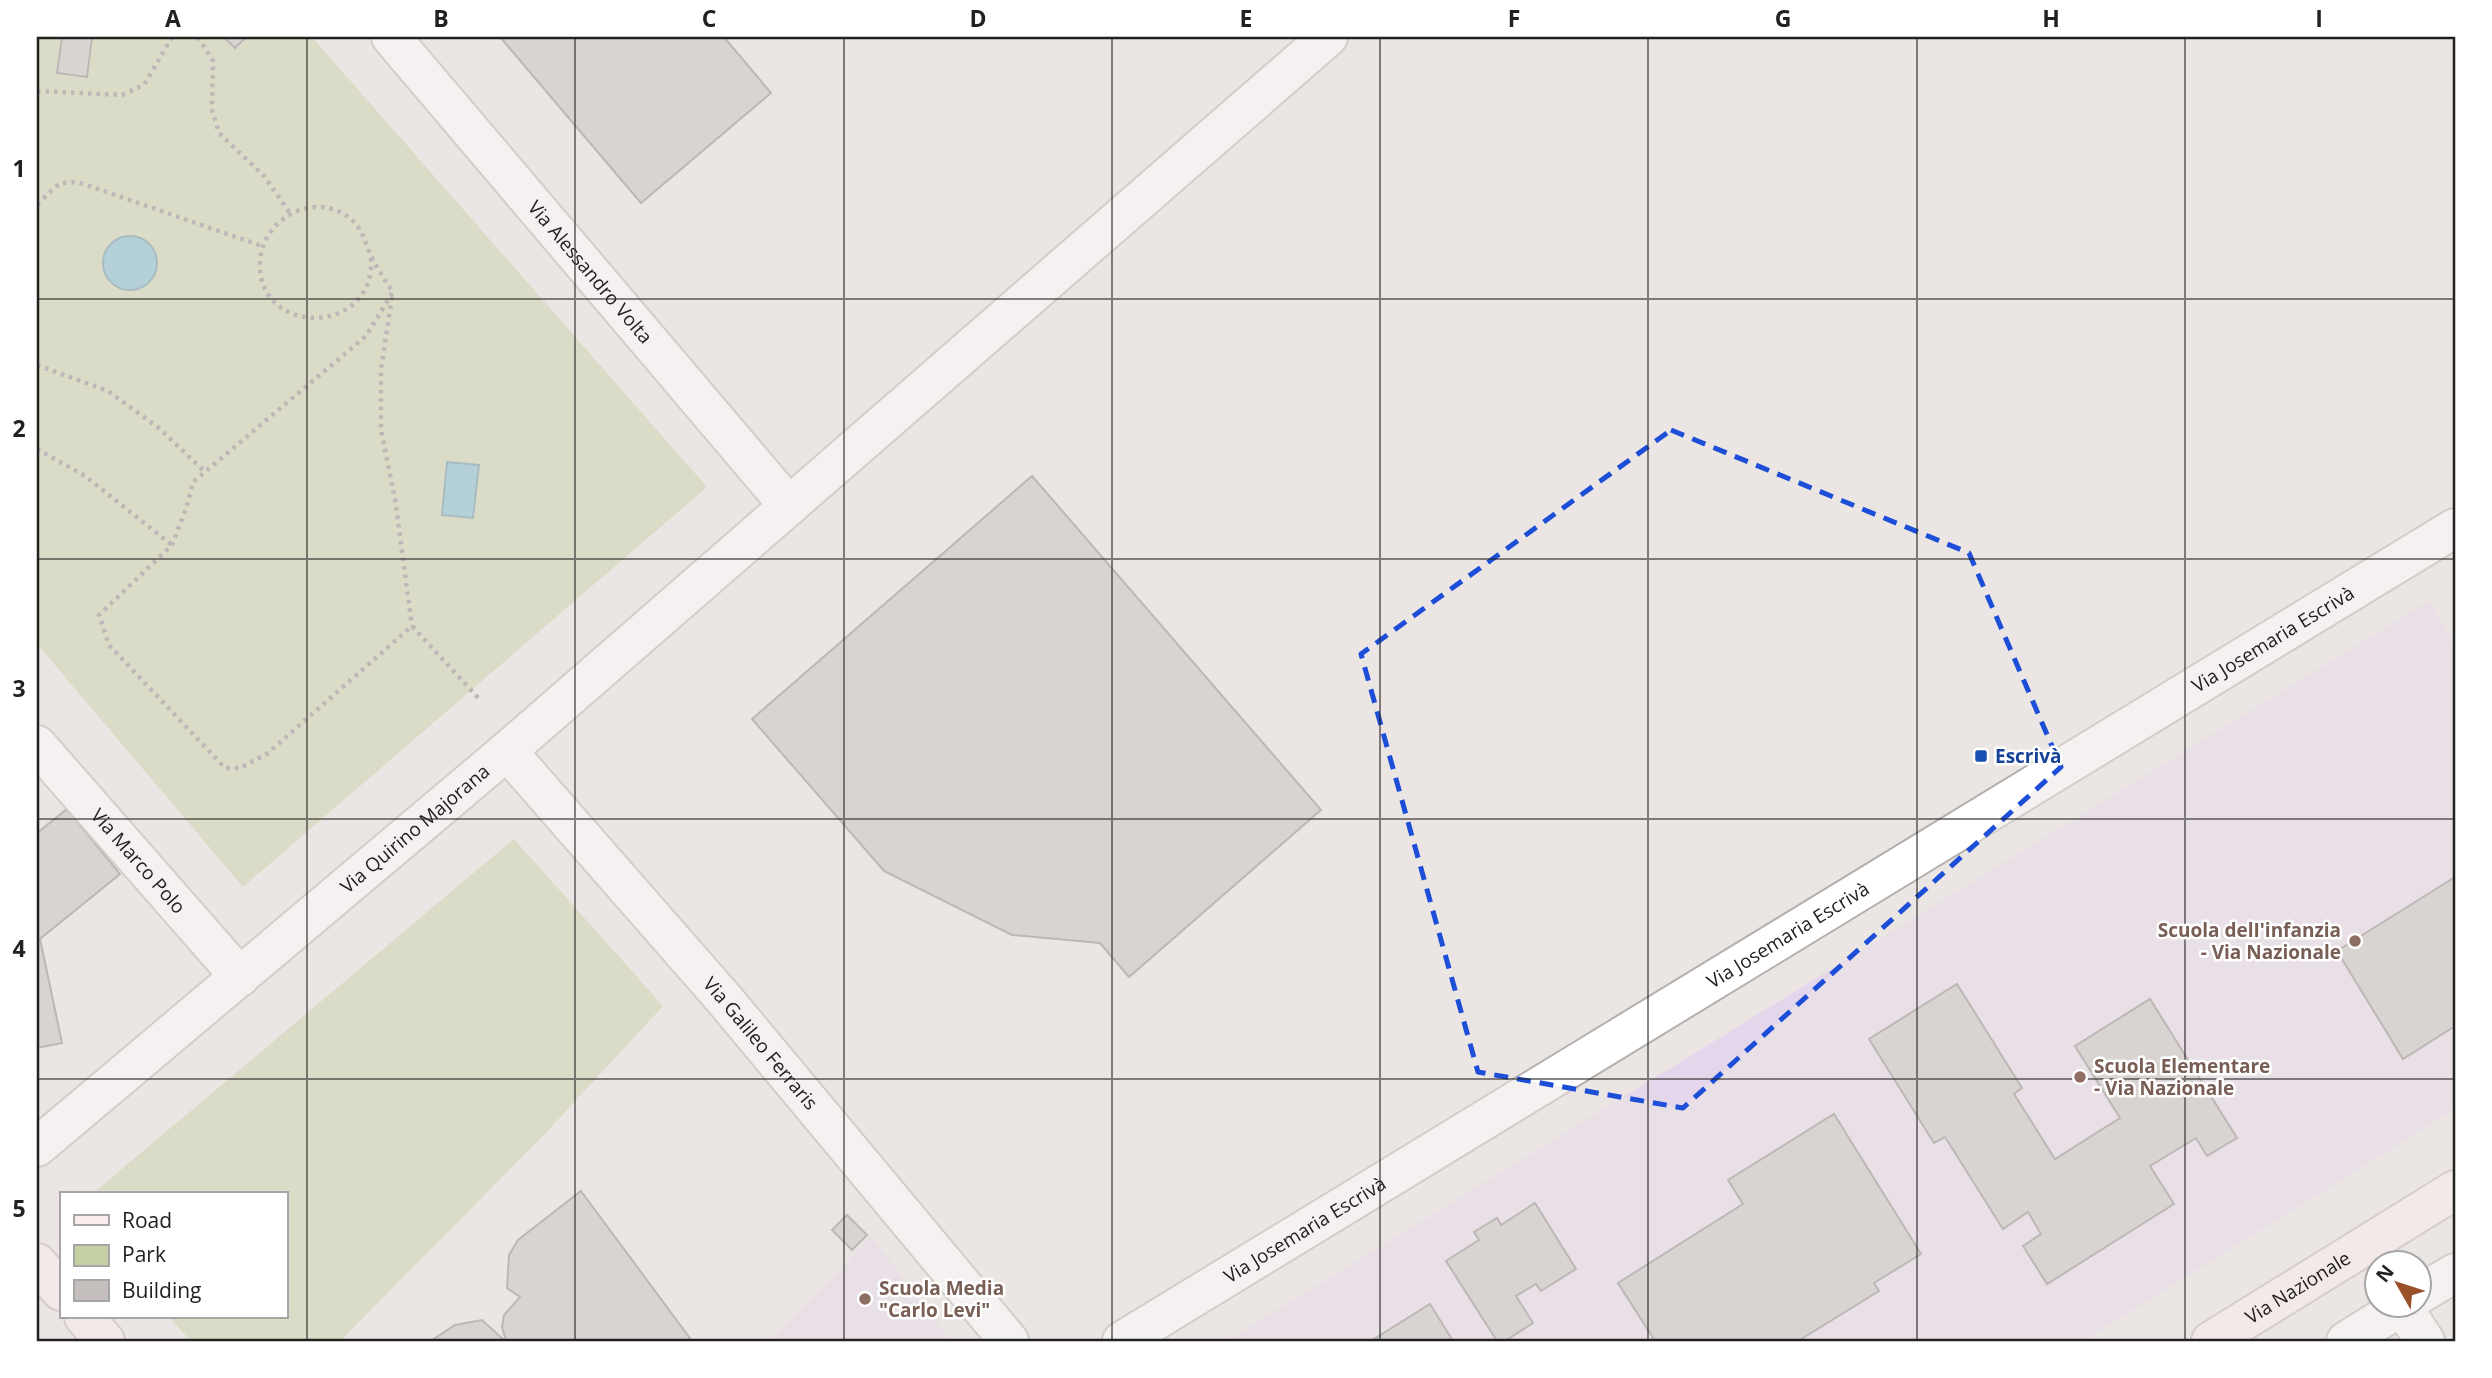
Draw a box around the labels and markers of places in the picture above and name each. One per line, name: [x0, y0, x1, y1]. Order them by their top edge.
place label: Escrivà: [1995, 743, 2062, 769]
marker: Escrivà: [1973, 748, 1989, 764]
place label: Scuola delI'infanzia - Via Nazionale: [2158, 917, 2341, 965]
marker: Scuola delI'infanzia - Via Nazionale: [2347, 933, 2363, 949]
place label: Scuola Elementare - Via Nazionale: [2094, 1053, 2270, 1101]
marker: Scuola Elementare - Via Nazionale: [2072, 1069, 2088, 1085]
place label: Scuola Media "Carlo Levi": [879, 1275, 1004, 1323]
marker: Scuola Media "Carlo Levi": [857, 1291, 873, 1307]

